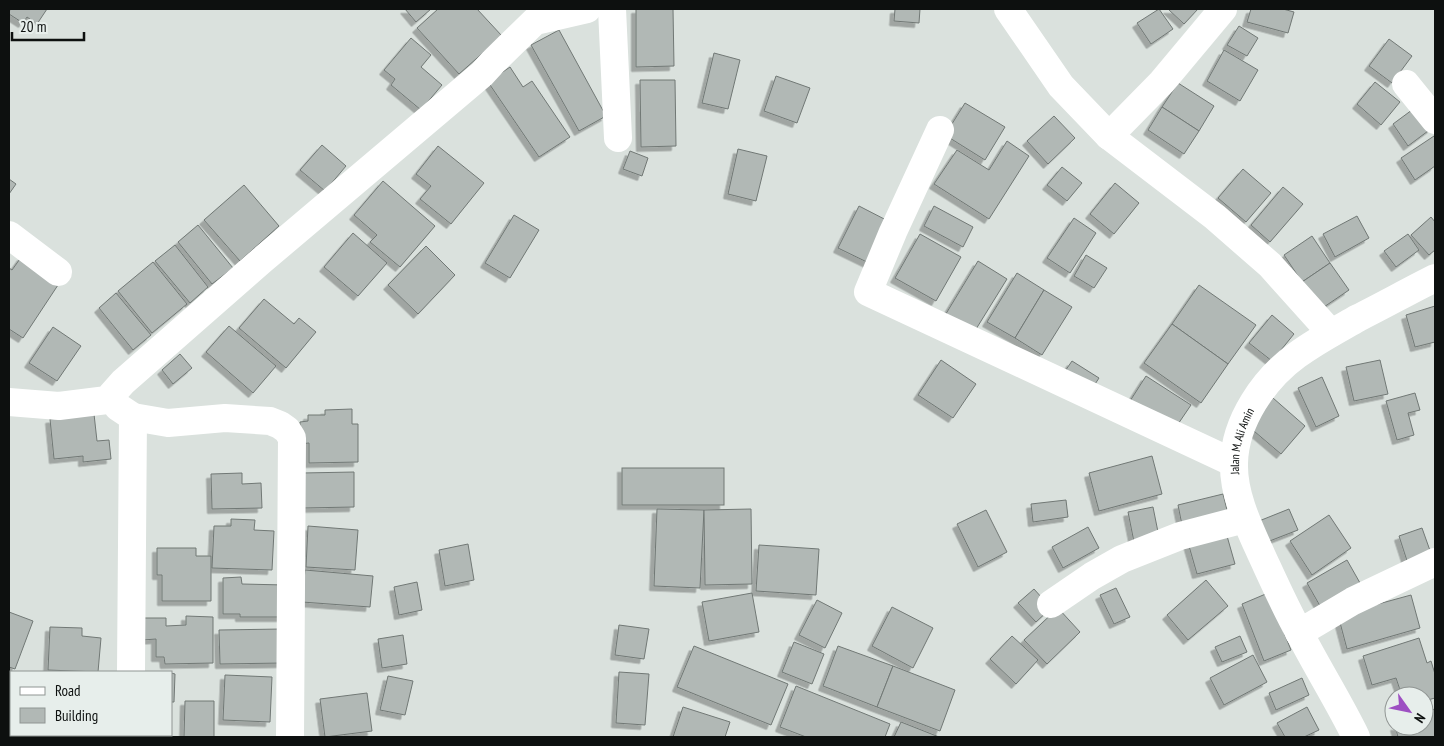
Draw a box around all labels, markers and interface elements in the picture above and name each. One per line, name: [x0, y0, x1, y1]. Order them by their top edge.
scale bar: [12, 10, 85, 42]
text: 20 m: [20, 17, 46, 36]
street label: Jalan M. Ali Amin: [1226, 405, 1257, 476]
legend: [10, 671, 172, 736]
text: Road: [55, 681, 81, 700]
north arrow: [1384, 686, 1434, 736]
text: Building: [55, 706, 98, 725]
text: N: [1410, 710, 1430, 726]

